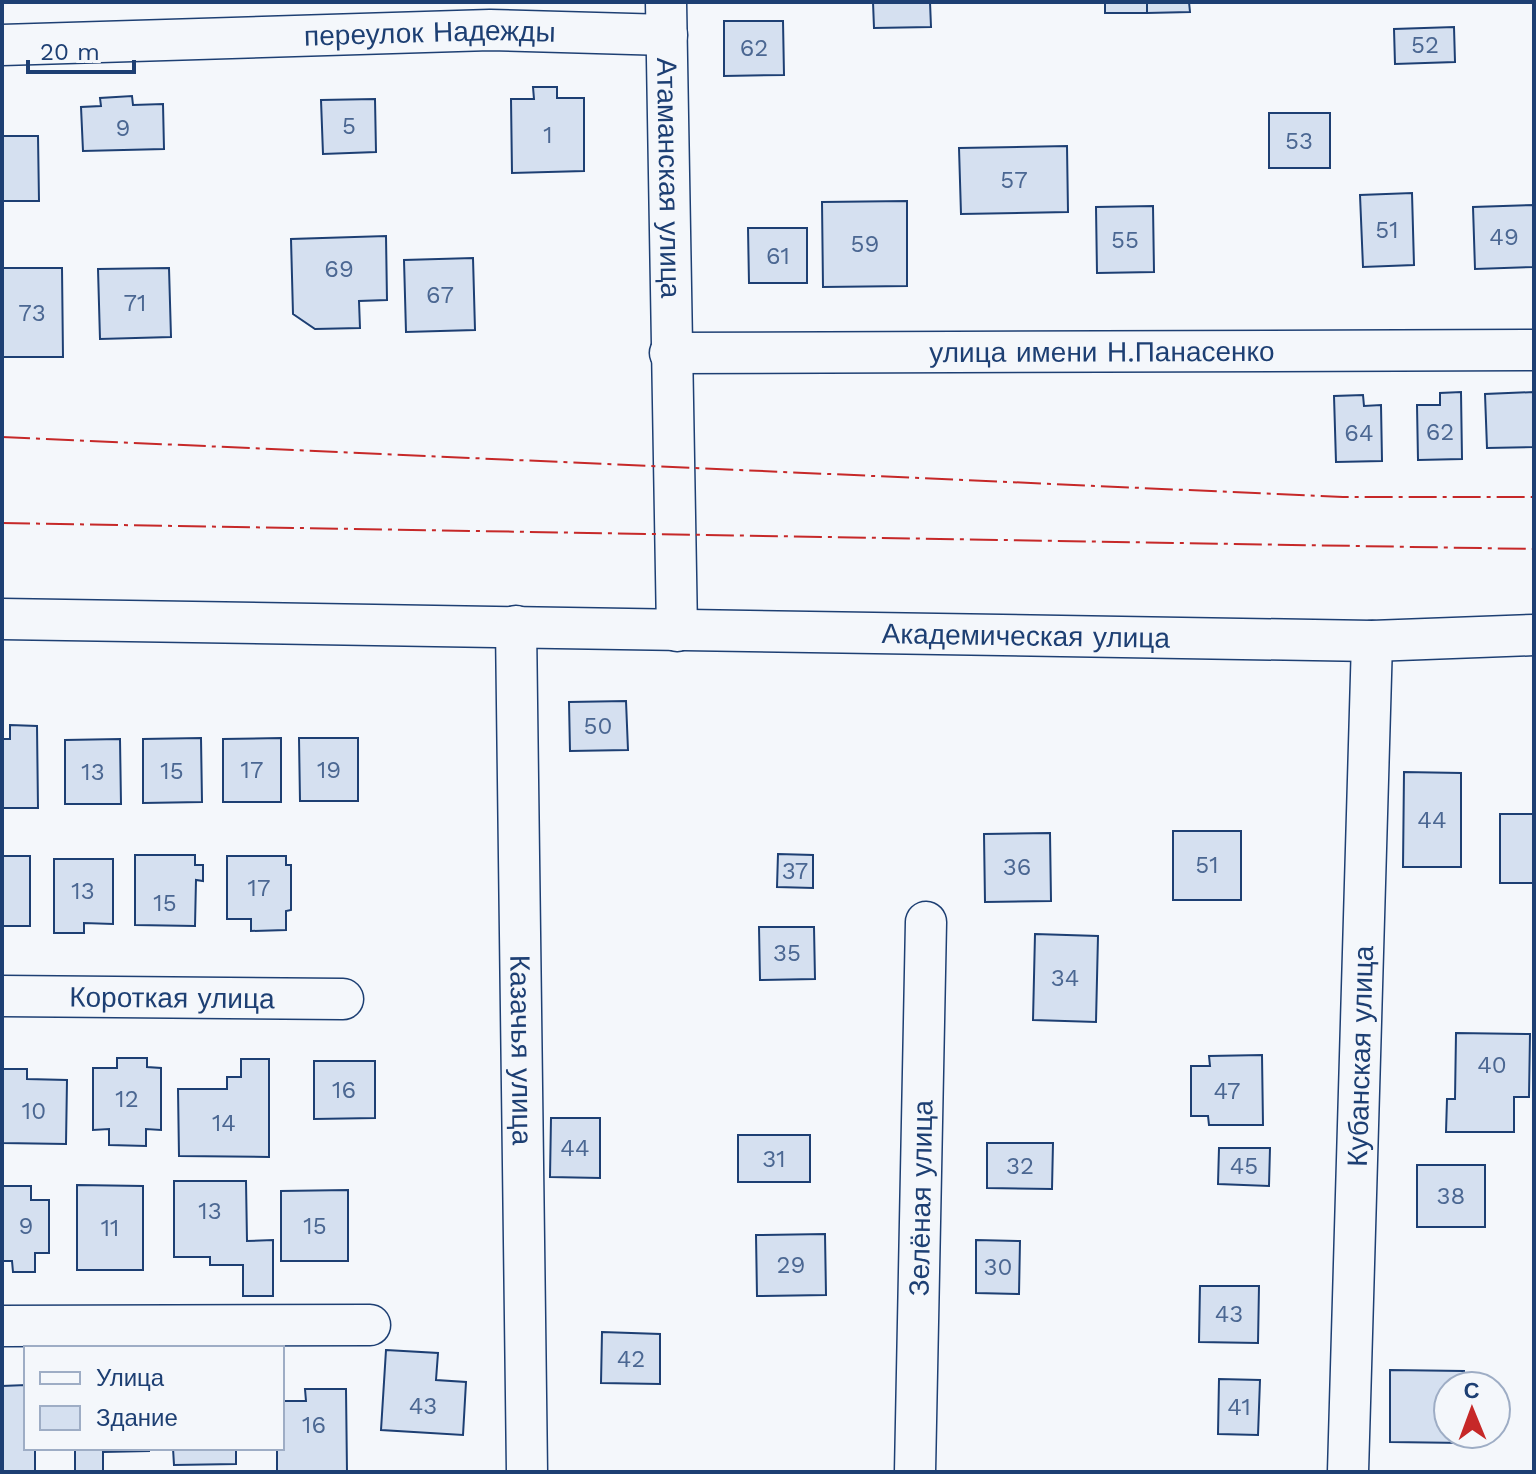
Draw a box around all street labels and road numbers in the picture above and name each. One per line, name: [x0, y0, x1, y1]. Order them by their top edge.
street label: переулок Надежды: [304, 13, 556, 52]
street label: Атаманская улица: [650, 57, 688, 299]
street label: улица имени Н.Панасенко: [929, 334, 1275, 369]
street label: Академическая улица: [881, 617, 1171, 654]
street label: Кубанская улица: [1340, 945, 1380, 1167]
street label: Казачья улица: [504, 955, 539, 1146]
street label: Короткая улица: [69, 980, 275, 1015]
street label: Зелёная улица: [902, 1099, 939, 1297]

